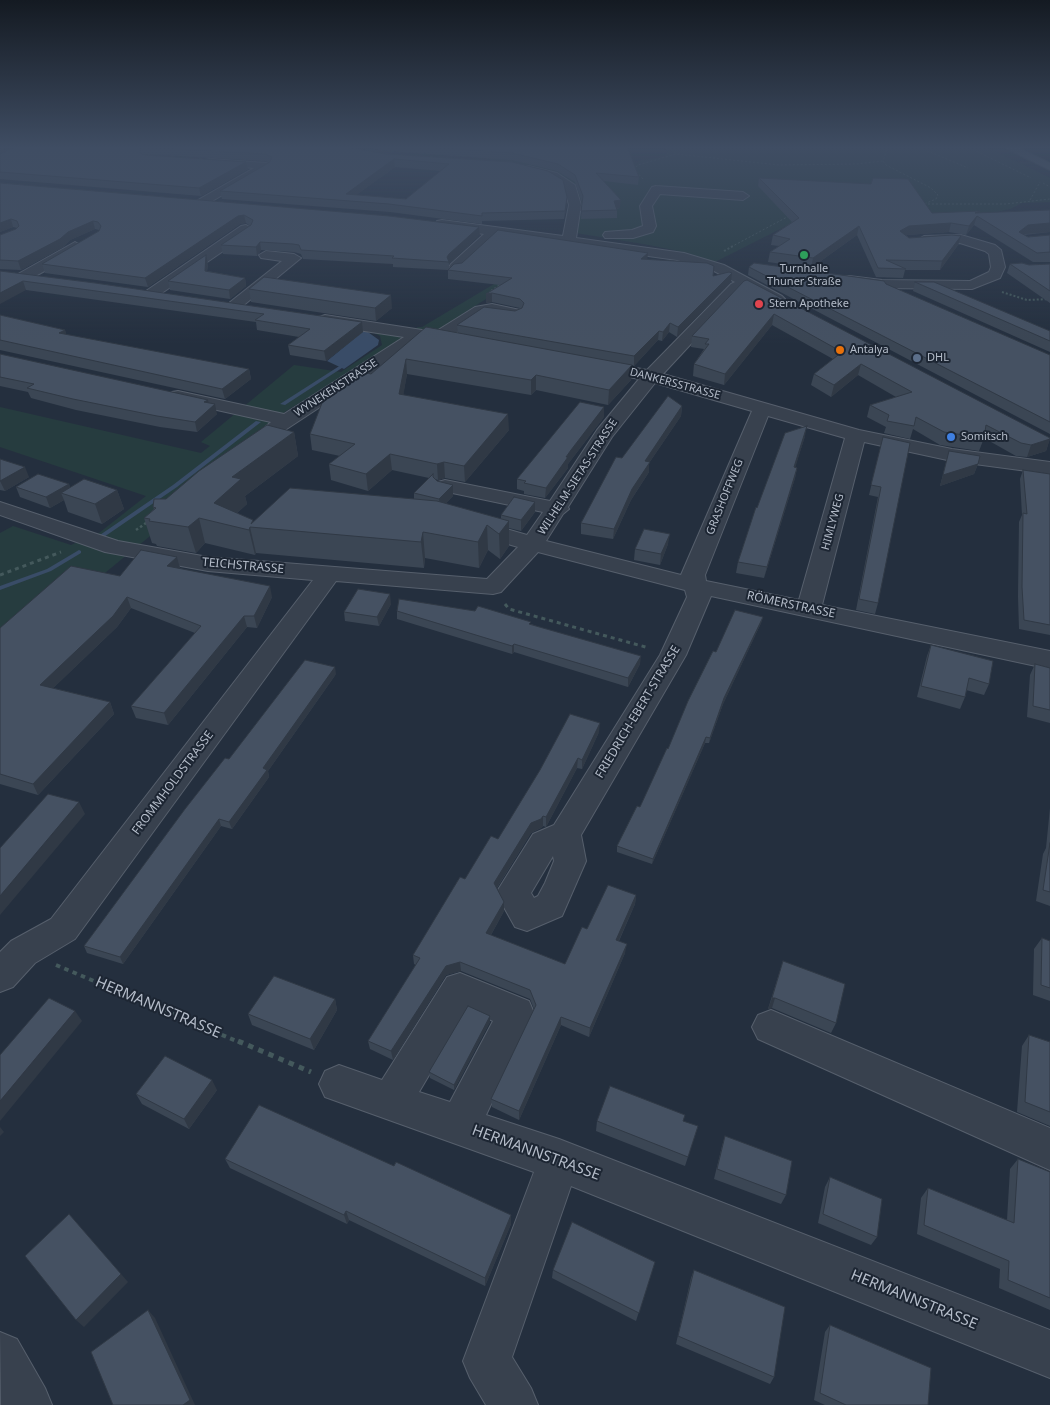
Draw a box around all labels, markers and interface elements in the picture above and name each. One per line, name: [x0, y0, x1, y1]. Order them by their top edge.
marker: Turnhalle Thuner Straße: [798, 249, 810, 261]
place label: Turnhalle Thuner Straße: [767, 262, 841, 288]
place label: Stern Apotheke: [769, 297, 849, 311]
marker: Stern Apotheke: [753, 298, 765, 310]
place label: Antalya: [850, 343, 889, 357]
marker: Antalya: [834, 344, 846, 356]
place label: DHL: [927, 351, 949, 365]
marker: DHL: [911, 352, 923, 364]
street label: WYNEKENSTRASSE: [292, 356, 380, 420]
street label: DANKERSSTRASSE: [628, 366, 722, 402]
street label: WILHELM-SIETAS-STRASSE: [536, 417, 620, 537]
place label: Somitsch: [961, 430, 1008, 444]
marker: Somitsch: [945, 431, 957, 443]
street label: GRASHOFFWEG: [704, 457, 746, 537]
street label: HIMLYWEG: [819, 492, 847, 552]
street label: TEICHSTRASSE: [201, 555, 285, 577]
street label: RÖMERSTRASSE: [745, 589, 837, 621]
street label: FRIEDRICH-EBERT-STRASSE: [593, 643, 683, 781]
street label: FROMMHOLDSTRASSE: [129, 728, 217, 838]
street label: HERMANNSTRASSE: [92, 973, 224, 1043]
street label: HERMANNSTRASSE: [469, 1121, 603, 1185]
street label: HERMANNSTRASSE: [848, 1266, 980, 1334]

